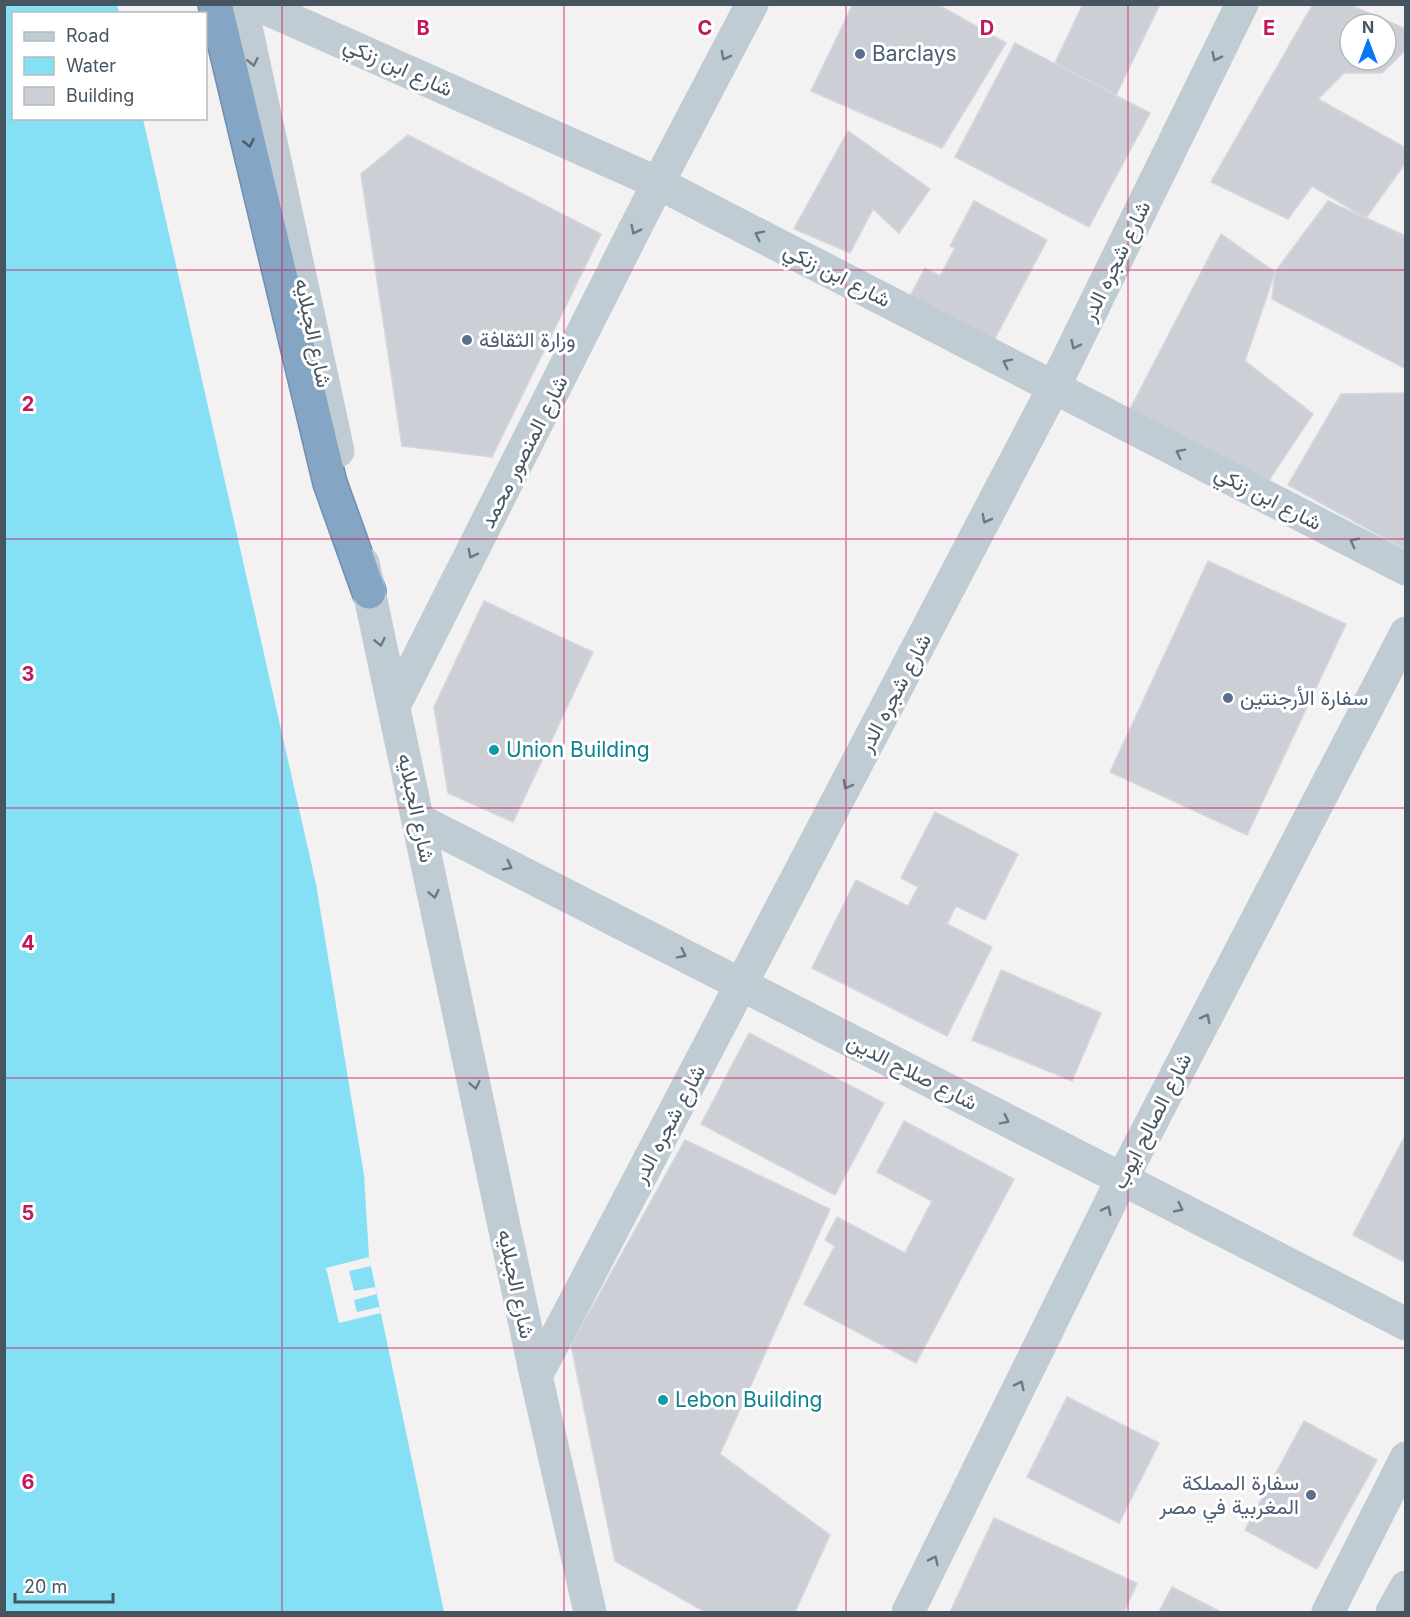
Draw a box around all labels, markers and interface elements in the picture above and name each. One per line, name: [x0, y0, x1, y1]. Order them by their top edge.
legend: [12, 12, 207, 120]
north arrow: [1338, 12, 1398, 72]
text: B: [416, 16, 430, 40]
text: C: [698, 16, 712, 40]
text: D: [980, 16, 994, 40]
text: E: [1263, 16, 1275, 40]
text: N: [1362, 17, 1374, 37]
text: Road: [66, 25, 109, 46]
street label: شارع ابن زنكي: [338, 31, 456, 106]
place label: Barclays: [872, 41, 957, 66]
marker: Barclays: [853, 47, 867, 61]
one-way arrow: [720, 50, 732, 61]
one-way arrow: [1211, 51, 1223, 62]
text: Water: [66, 55, 116, 76]
one-way arrow: [246, 56, 259, 66]
text: Building: [66, 85, 134, 106]
one-way arrow: [241, 138, 254, 148]
street label: شارع شجره الدر: [1075, 197, 1157, 327]
one-way arrow: [631, 223, 642, 234]
one-way arrow: [755, 231, 766, 242]
street label: شارع ابن زنكي: [777, 237, 895, 317]
street label: شارع الجبلايه: [288, 276, 337, 390]
place label: وزارة الثقافة: [479, 327, 576, 353]
marker: وزارة الثقافة: [460, 333, 474, 347]
one-way arrow: [1070, 339, 1082, 350]
one-way arrow: [1003, 359, 1014, 370]
street label: شارع المنصور محمد: [474, 372, 574, 533]
text: 2: [22, 392, 34, 416]
one-way arrow: [1176, 448, 1187, 460]
street label: شارع ابن زنكي: [1208, 460, 1326, 540]
one-way arrow: [981, 512, 993, 523]
one-way arrow: [1349, 538, 1360, 550]
one-way arrow: [468, 547, 479, 558]
street label: شارع شجره الدر: [852, 629, 938, 758]
one-way arrow: [373, 637, 386, 647]
text: 3: [22, 662, 34, 686]
place label: سفارة الأرجنتين: [1240, 685, 1368, 711]
marker: سفارة الأرجنتين: [1221, 691, 1235, 705]
place label: Union Building: [506, 737, 650, 762]
marker: Union Building: [487, 743, 501, 757]
street label: شارع الجبلايه: [391, 751, 440, 865]
one-way arrow: [843, 778, 854, 789]
one-way arrow: [502, 859, 513, 870]
one-way arrow: [427, 889, 440, 899]
text: 4: [21, 931, 35, 955]
one-way arrow: [676, 947, 687, 959]
one-way arrow: [1198, 1013, 1210, 1024]
street label: شارع صلاح الدين: [842, 1028, 982, 1117]
street label: شارع الصالح ايوب: [1107, 1049, 1198, 1194]
street label: شارع شجره الدر: [626, 1060, 712, 1189]
one-way arrow: [467, 1080, 480, 1090]
one-way arrow: [999, 1112, 1010, 1124]
text: 5: [22, 1201, 34, 1225]
one-way arrow: [1173, 1201, 1184, 1213]
one-way arrow: [1099, 1206, 1111, 1217]
street label: شارع الجبلايه: [491, 1227, 540, 1341]
one-way arrow: [1013, 1381, 1025, 1392]
place label: Lebon Building: [675, 1387, 822, 1412]
marker: Lebon Building: [656, 1393, 670, 1407]
text: 6: [22, 1470, 35, 1494]
place label: سفارة المملكة المغربية في مصر: [1158, 1470, 1299, 1524]
marker: سفارة المملكة المغربية في مصر: [1304, 1488, 1318, 1502]
one-way arrow: [927, 1555, 939, 1566]
scale bar: [15, 1566, 112, 1604]
text: 20 m: [24, 1576, 67, 1597]

